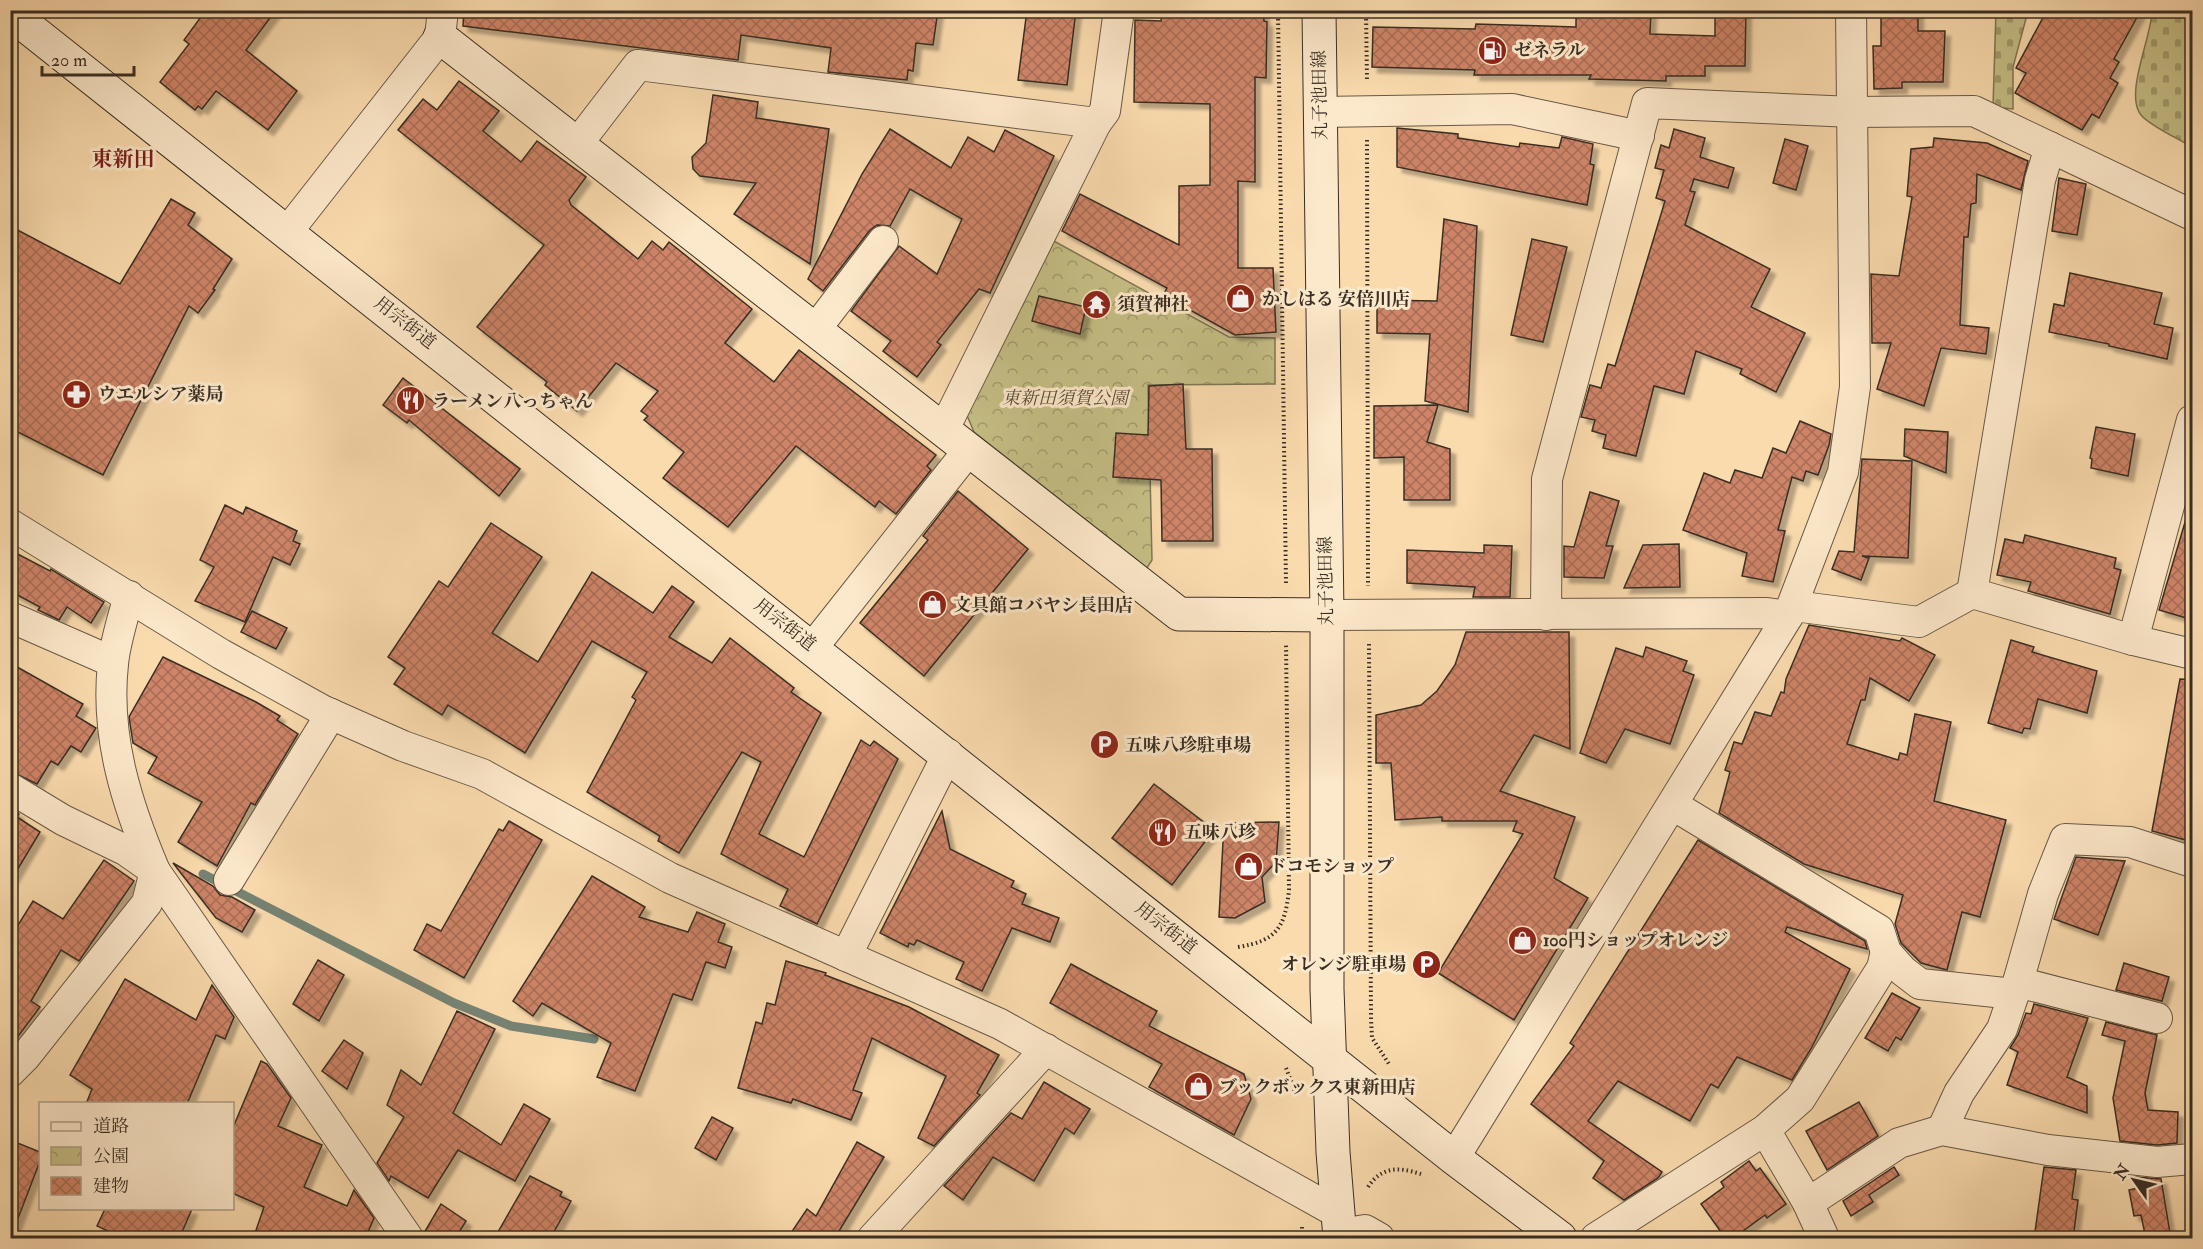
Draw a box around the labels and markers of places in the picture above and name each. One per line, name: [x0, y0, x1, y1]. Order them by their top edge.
fuel station icon: ゼネラル: [1477, 34, 1509, 66]
place label: ゼネラル: [1514, 39, 1585, 62]
shop icon: かしはる 安倍川店: [1225, 283, 1257, 315]
temple icon: 須賀神社: [1080, 288, 1112, 320]
place label: かしはる 安倍川店: [1262, 288, 1410, 311]
place label: 須賀神社: [1117, 293, 1189, 316]
pharmacy icon: ウエルシア薬局: [61, 378, 93, 410]
place label: ウエルシア薬局: [98, 383, 224, 406]
restaurant icon: ラーメン八っちゃん: [395, 385, 427, 417]
place label: ラーメン八っちゃん: [432, 390, 593, 413]
shop icon: 文具館コバヤシ長田店: [916, 589, 948, 621]
place label: 文具館コバヤシ長田店: [953, 594, 1133, 617]
parking icon: 五味八珍駐車場: [1088, 729, 1120, 761]
place label: 五味八珍駐車場: [1125, 734, 1251, 757]
restaurant icon: 五味八珍: [1147, 816, 1179, 848]
place label: 五味八珍: [1184, 821, 1256, 844]
shop icon: ドコモショップ: [1232, 850, 1264, 882]
place label: ドコモショップ: [1269, 855, 1394, 878]
shop icon: 100円ショップオレンジ: [1506, 924, 1538, 956]
place label: 100円ショップオレンジ: [1543, 929, 1728, 952]
parking icon: オレンジ駐車場: [1411, 948, 1443, 980]
place label: オレンジ駐車場: [1281, 953, 1406, 976]
shop icon: ブックボックス東新田店: [1182, 1071, 1214, 1103]
place label: ブックボックス東新田店: [1219, 1076, 1416, 1099]

